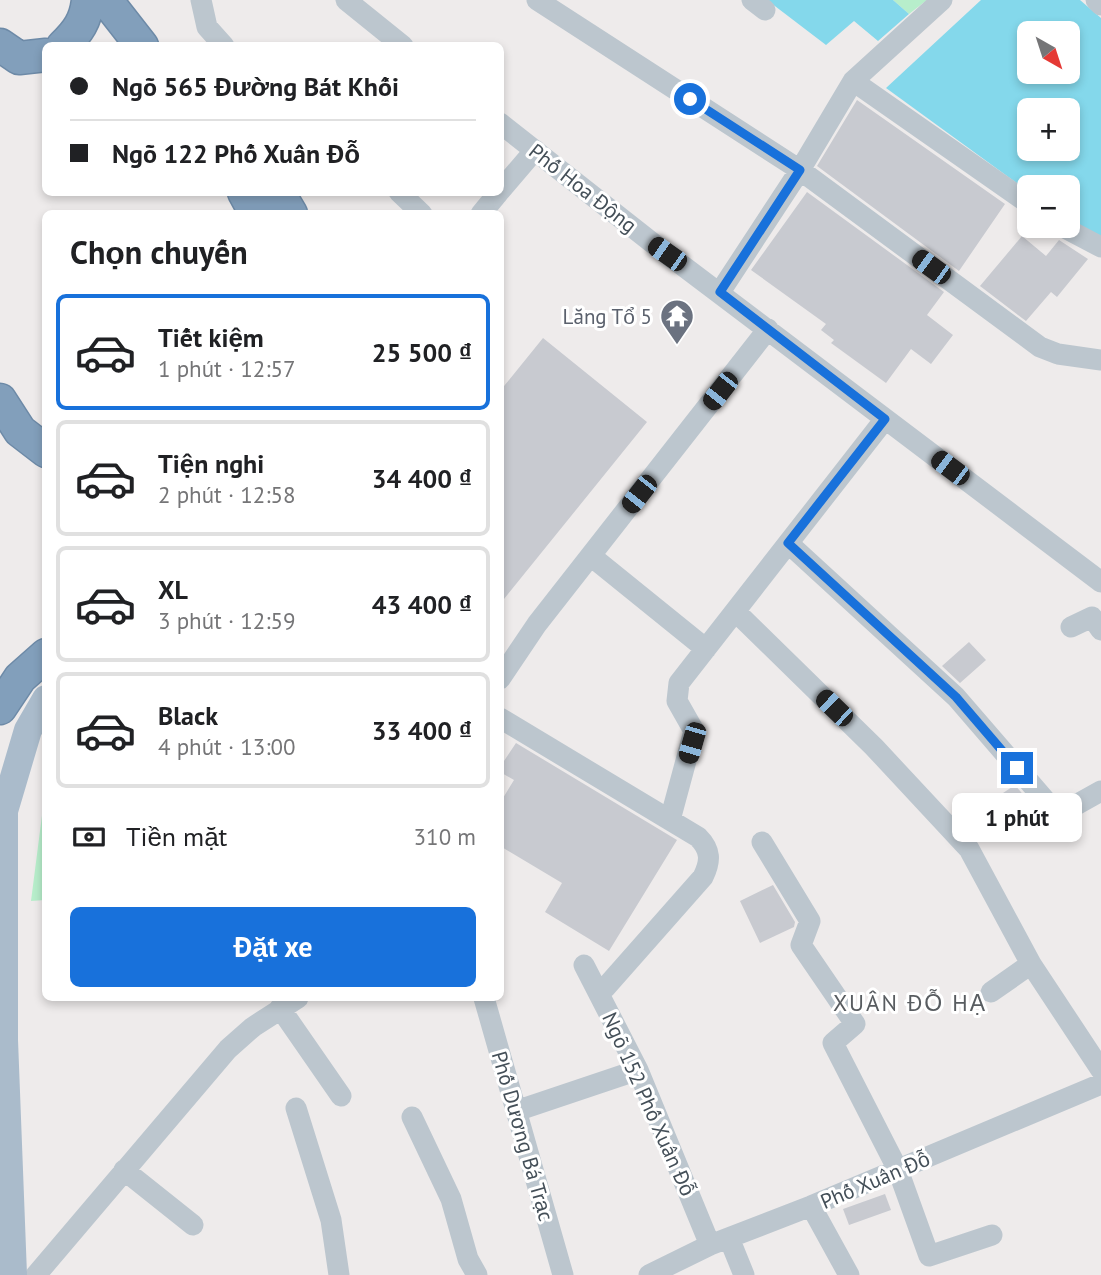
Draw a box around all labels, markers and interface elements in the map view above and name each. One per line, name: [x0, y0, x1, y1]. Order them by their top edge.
north arrow: [1017, 21, 1080, 84]
map controls: [1017, 21, 1080, 238]
text: Ngõ 565 Đường Bát Khối: [112, 70, 399, 103]
route start: [674, 83, 706, 115]
button: +: [1017, 98, 1080, 161]
text: Ngõ 122 Phố Xuân Đỗ: [112, 137, 360, 170]
street label: Phố Hoa Động: [524, 137, 642, 239]
button: −: [1017, 175, 1080, 238]
text: Chọn chuyến: [70, 231, 248, 273]
car: [644, 233, 691, 275]
car: [908, 246, 955, 288]
temple icon: Lăng Tổ 5: [658, 297, 696, 346]
place label: Lăng Tổ 5: [563, 303, 652, 330]
icon: car: [74, 321, 137, 384]
text: Tiết kiệm: [158, 321, 264, 354]
text: 25 500 ₫: [372, 336, 472, 369]
text: 1 phút · 12:57: [158, 354, 296, 383]
car: [699, 368, 742, 414]
icon: car: [74, 447, 137, 510]
text: Tiện nghi: [158, 447, 264, 480]
car: [927, 447, 974, 489]
text: 34 400 ₫: [372, 462, 472, 495]
car: [618, 471, 661, 517]
text: 2 phút · 12:58: [158, 480, 296, 509]
icon: car: [74, 573, 137, 636]
text: XL: [158, 573, 188, 606]
text: 43 400 ₫: [372, 588, 472, 621]
text: 3 phút · 12:59: [158, 606, 296, 635]
car: [812, 686, 857, 730]
icon: car: [74, 699, 137, 762]
text: Black: [158, 699, 218, 732]
text: 33 400 ₫: [372, 714, 472, 747]
car: [677, 720, 708, 766]
text: 4 phút · 13:00: [158, 732, 296, 761]
route end: [1001, 752, 1033, 784]
callout: 1 phút: [952, 792, 1082, 842]
text: 1 phút: [985, 803, 1049, 832]
icon: cash: [70, 818, 108, 856]
text: Tiền mặt: [126, 820, 227, 853]
text: 310 m: [414, 822, 476, 851]
button: Đặt xe: [70, 907, 476, 987]
district label: XUÂN ĐỖ HẠ: [833, 988, 987, 1017]
street label: Ngõ 152 Phố Xuân Đỗ: [596, 1008, 702, 1200]
street label: Phố Dương Bá Trạc: [486, 1048, 560, 1224]
street label: Phố Xuân Đỗ: [816, 1145, 934, 1215]

